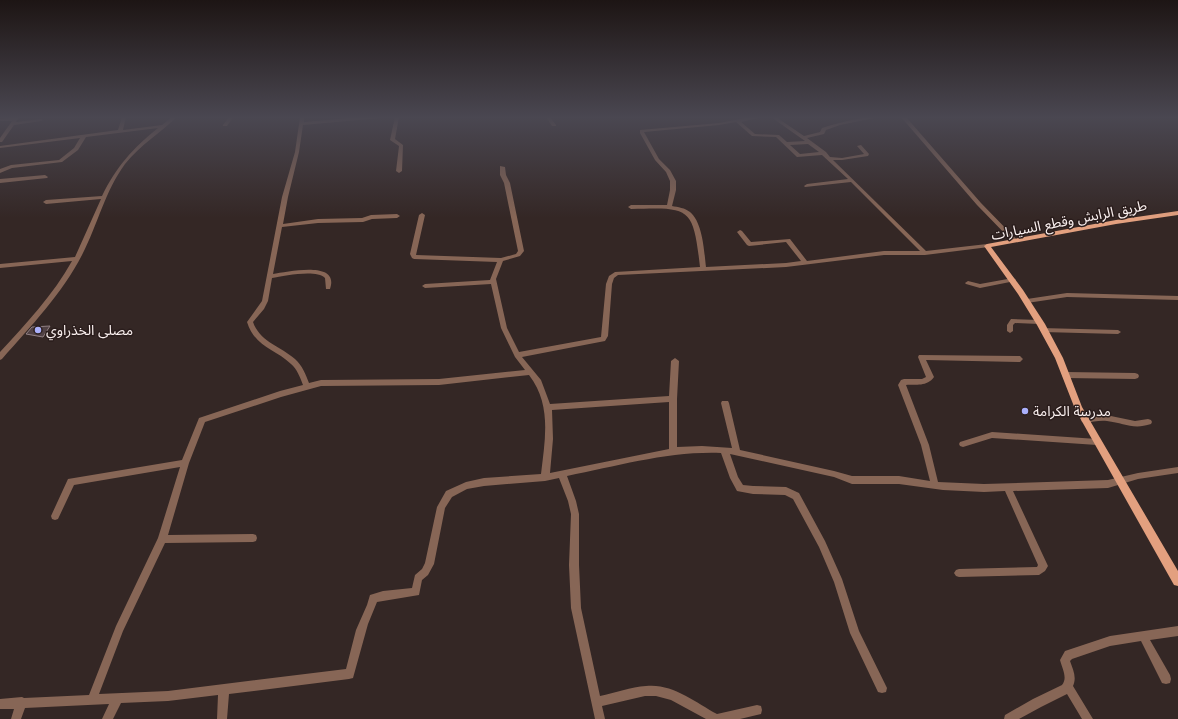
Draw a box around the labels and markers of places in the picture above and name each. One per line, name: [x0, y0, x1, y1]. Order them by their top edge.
place label: مصلى الخذراوي: [46, 321, 133, 341]
marker: مصلى الخذراوي: [33, 325, 43, 335]
place label: مدرسة الكرامة: [1033, 402, 1111, 420]
marker: مدرسة الكرامة: [1020, 406, 1030, 416]

